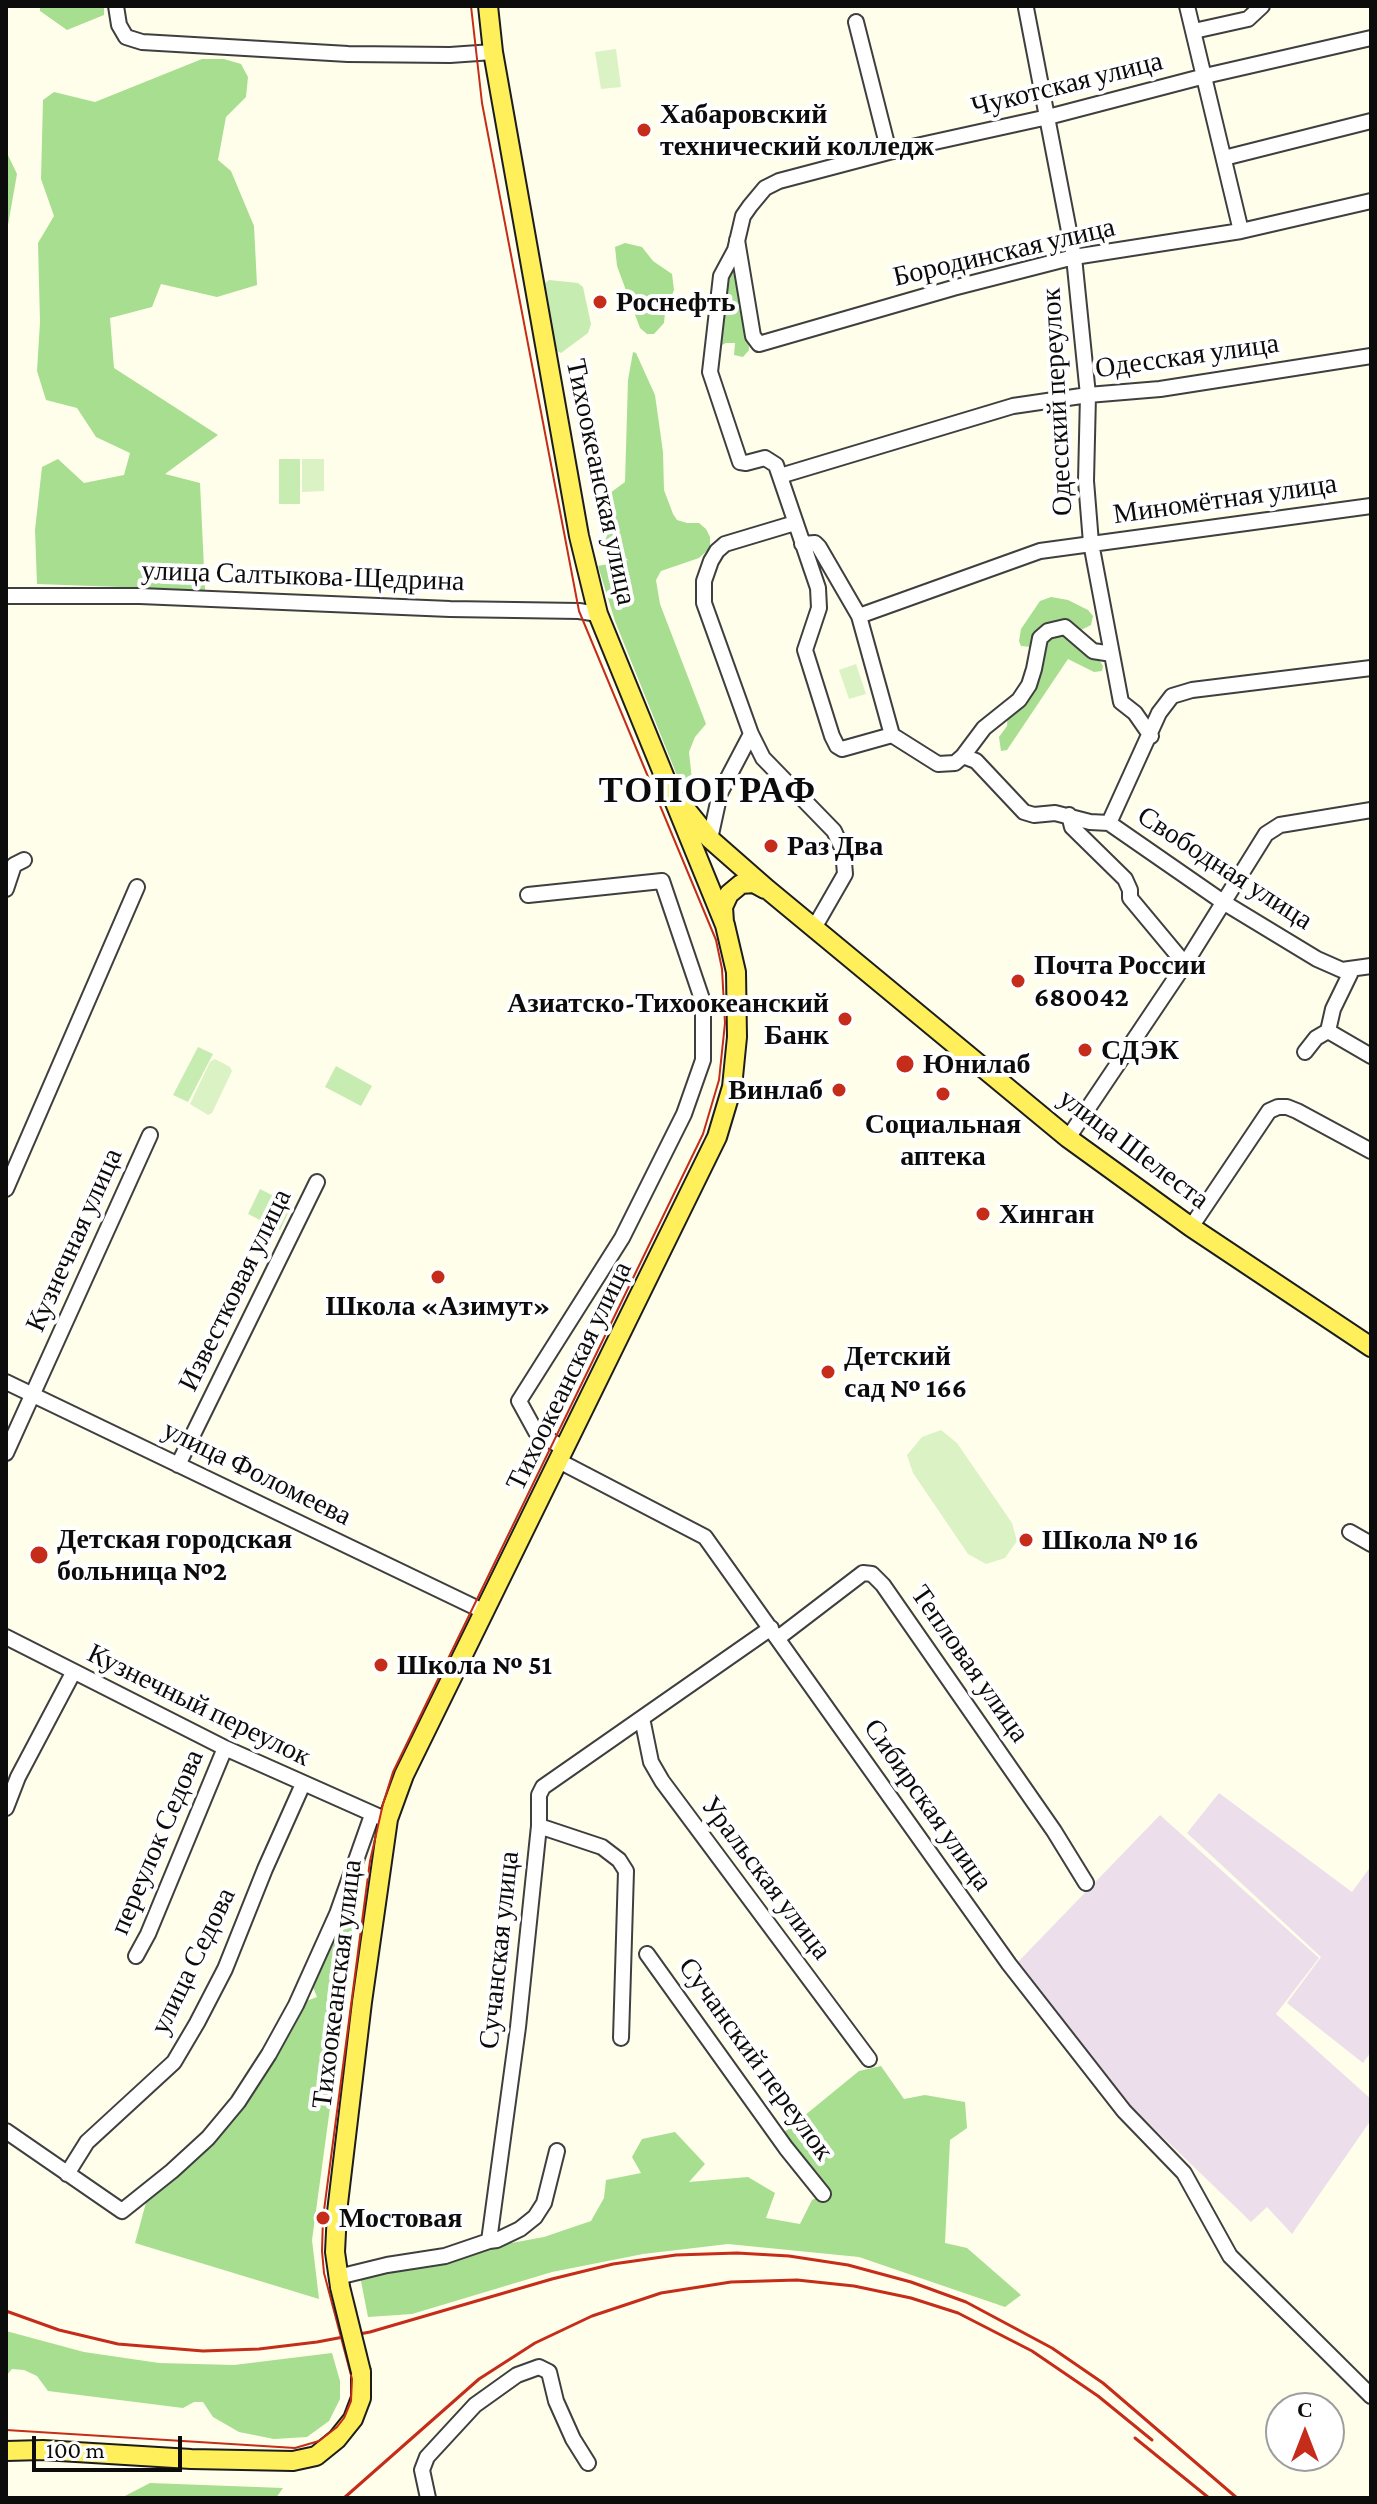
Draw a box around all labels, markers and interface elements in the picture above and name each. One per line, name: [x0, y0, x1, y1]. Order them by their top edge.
street label: Чукотская улица: [968, 44, 1166, 124]
place label: Хабаровский технический колледж: [660, 97, 934, 163]
marker: Хабаровский технический колледж: [635, 121, 653, 139]
street label: Бородинская улица: [890, 210, 1118, 294]
place label: Роснефть: [616, 285, 736, 319]
street label: Одесский переулок: [1034, 287, 1080, 517]
marker: Роснефть: [591, 293, 609, 311]
street label: Одесская улица: [1093, 326, 1281, 386]
street label: Тихоокеанская улица: [559, 356, 643, 608]
street label: Миномётная улица: [1111, 467, 1339, 531]
street label: улица Салтыкова-Щедрина: [141, 554, 465, 598]
district label: ТОПОГРАФ: [599, 769, 817, 813]
street label: Свободная улица: [1131, 799, 1319, 937]
place label: Раз Два: [787, 829, 883, 863]
marker: Раз Два: [762, 837, 780, 855]
place label: Почта России 680042: [1034, 948, 1206, 1014]
marker: Почта России 680042: [1009, 972, 1027, 990]
place label: Азиатско-Тихоокеанский Банк: [507, 986, 829, 1052]
marker: Азиатско-Тихоокеанский Банк: [836, 1010, 854, 1028]
place label: СДЭК: [1101, 1033, 1179, 1067]
marker: СДЭК: [1076, 1041, 1094, 1059]
place label: Юнилаб: [923, 1047, 1031, 1081]
marker: Юнилаб: [894, 1053, 916, 1075]
place label: Винлаб: [728, 1073, 823, 1107]
marker: Винлаб: [830, 1081, 848, 1099]
street label: улица Шелеста: [1052, 1082, 1216, 1216]
marker: Социальная аптека: [934, 1085, 952, 1103]
place label: Социальная аптека: [865, 1107, 1021, 1173]
street label: Кузнечная улица: [19, 1143, 129, 1337]
street label: Известковая улица: [171, 1183, 299, 1397]
place label: Хинган: [999, 1197, 1094, 1231]
marker: Хинган: [974, 1205, 992, 1223]
street label: Тихоокеанская улица: [499, 1256, 639, 1496]
marker: Школа «Азимут»: [429, 1268, 447, 1286]
place label: Школа «Азимут»: [326, 1289, 550, 1323]
place label: Детский сад № 166: [844, 1339, 967, 1405]
marker: Детский сад № 166: [819, 1363, 837, 1381]
street label: улица Фоломеева: [157, 1413, 357, 1533]
place label: Детская городская больница №2: [57, 1522, 292, 1588]
place label: Школа № 16: [1042, 1523, 1199, 1557]
marker: Школа № 16: [1017, 1531, 1035, 1549]
marker: Детская городская больница №2: [28, 1544, 50, 1566]
street label: Тепловая улица: [903, 1579, 1037, 1749]
street label: Кузнечный переулок: [82, 1636, 316, 1774]
place label: Школа № 51: [397, 1648, 552, 1682]
marker: Школа № 51: [372, 1656, 390, 1674]
street label: Сибирская улица: [856, 1713, 1000, 1897]
street label: переулок Седова: [103, 1745, 211, 1939]
street label: Уральская улица: [694, 1790, 838, 1966]
street label: Сучанская улица: [472, 1849, 526, 2051]
street label: Тихоокеанская улица: [305, 1858, 369, 2110]
street label: улица Седова: [143, 1882, 243, 2040]
street label: Сучанский переулок: [671, 1951, 841, 2167]
place label: Мостовая: [339, 2201, 462, 2235]
marker: Мостовая: [314, 2209, 332, 2227]
north arrow: [1265, 2392, 1345, 2472]
text: С: [1297, 2397, 1313, 2422]
scale bar: [36, 2420, 186, 2470]
text: 100 m: [46, 2436, 105, 2463]

